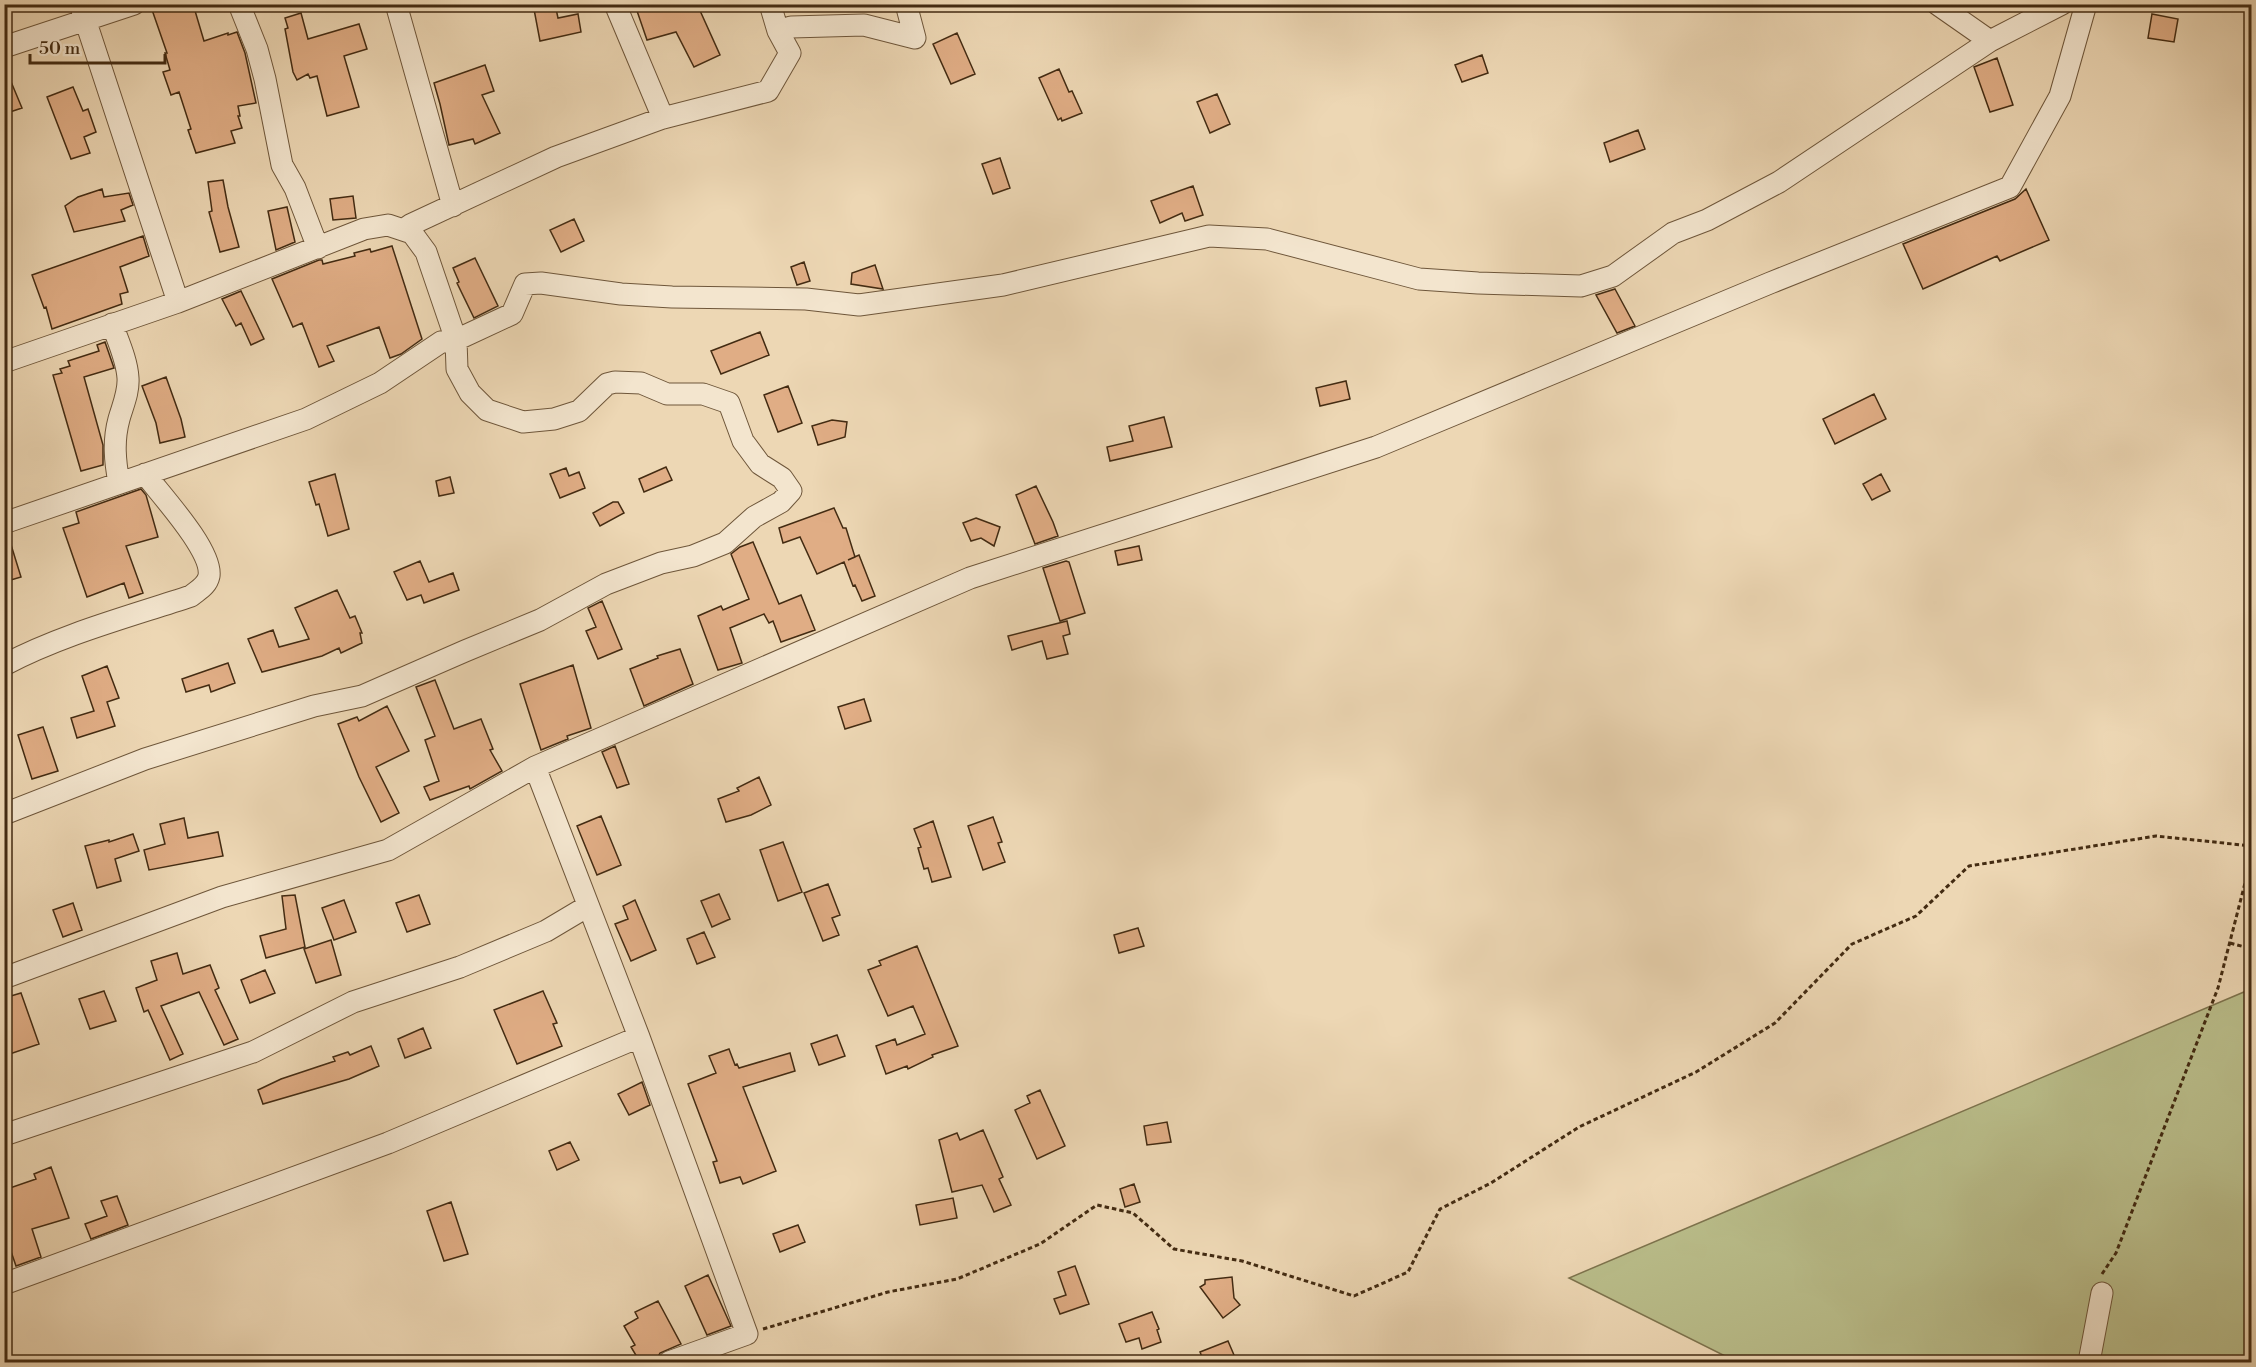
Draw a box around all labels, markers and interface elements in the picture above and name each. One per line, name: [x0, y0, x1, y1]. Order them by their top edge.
scale bar: [30, 27, 165, 65]
text: 50 m: [39, 37, 81, 60]

